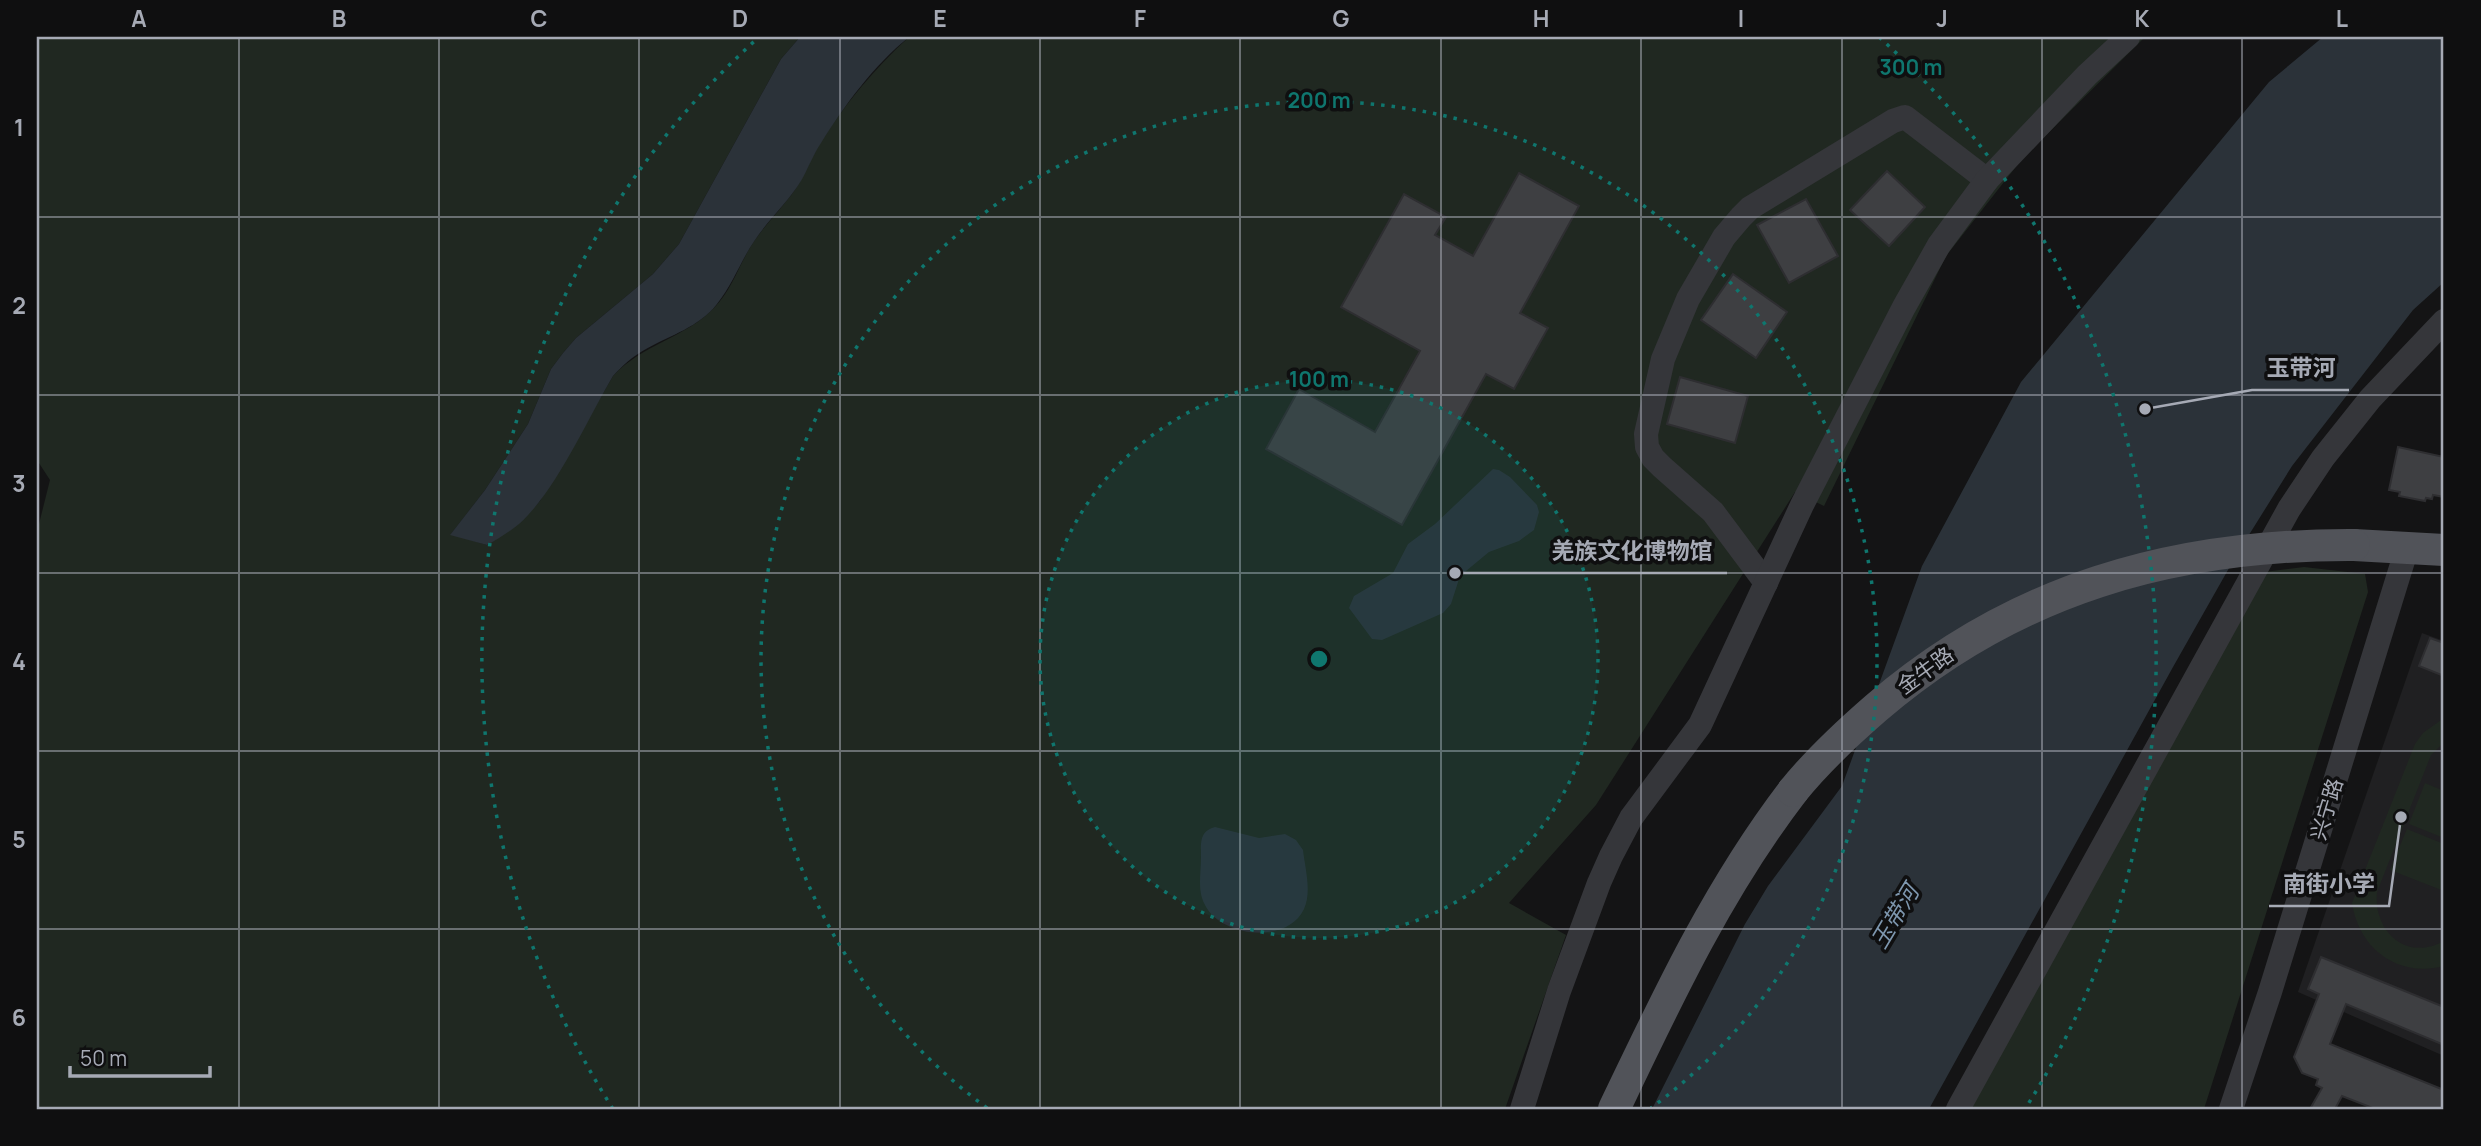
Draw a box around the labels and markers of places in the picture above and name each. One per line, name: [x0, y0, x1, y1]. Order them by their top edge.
callout: 玉带河: [2252, 346, 2349, 390]
callout: 羌族文化博物馆: [1538, 529, 1727, 573]
centre of rings: [1307, 647, 1331, 671]
callout: 南街小学: [2269, 862, 2389, 906]

